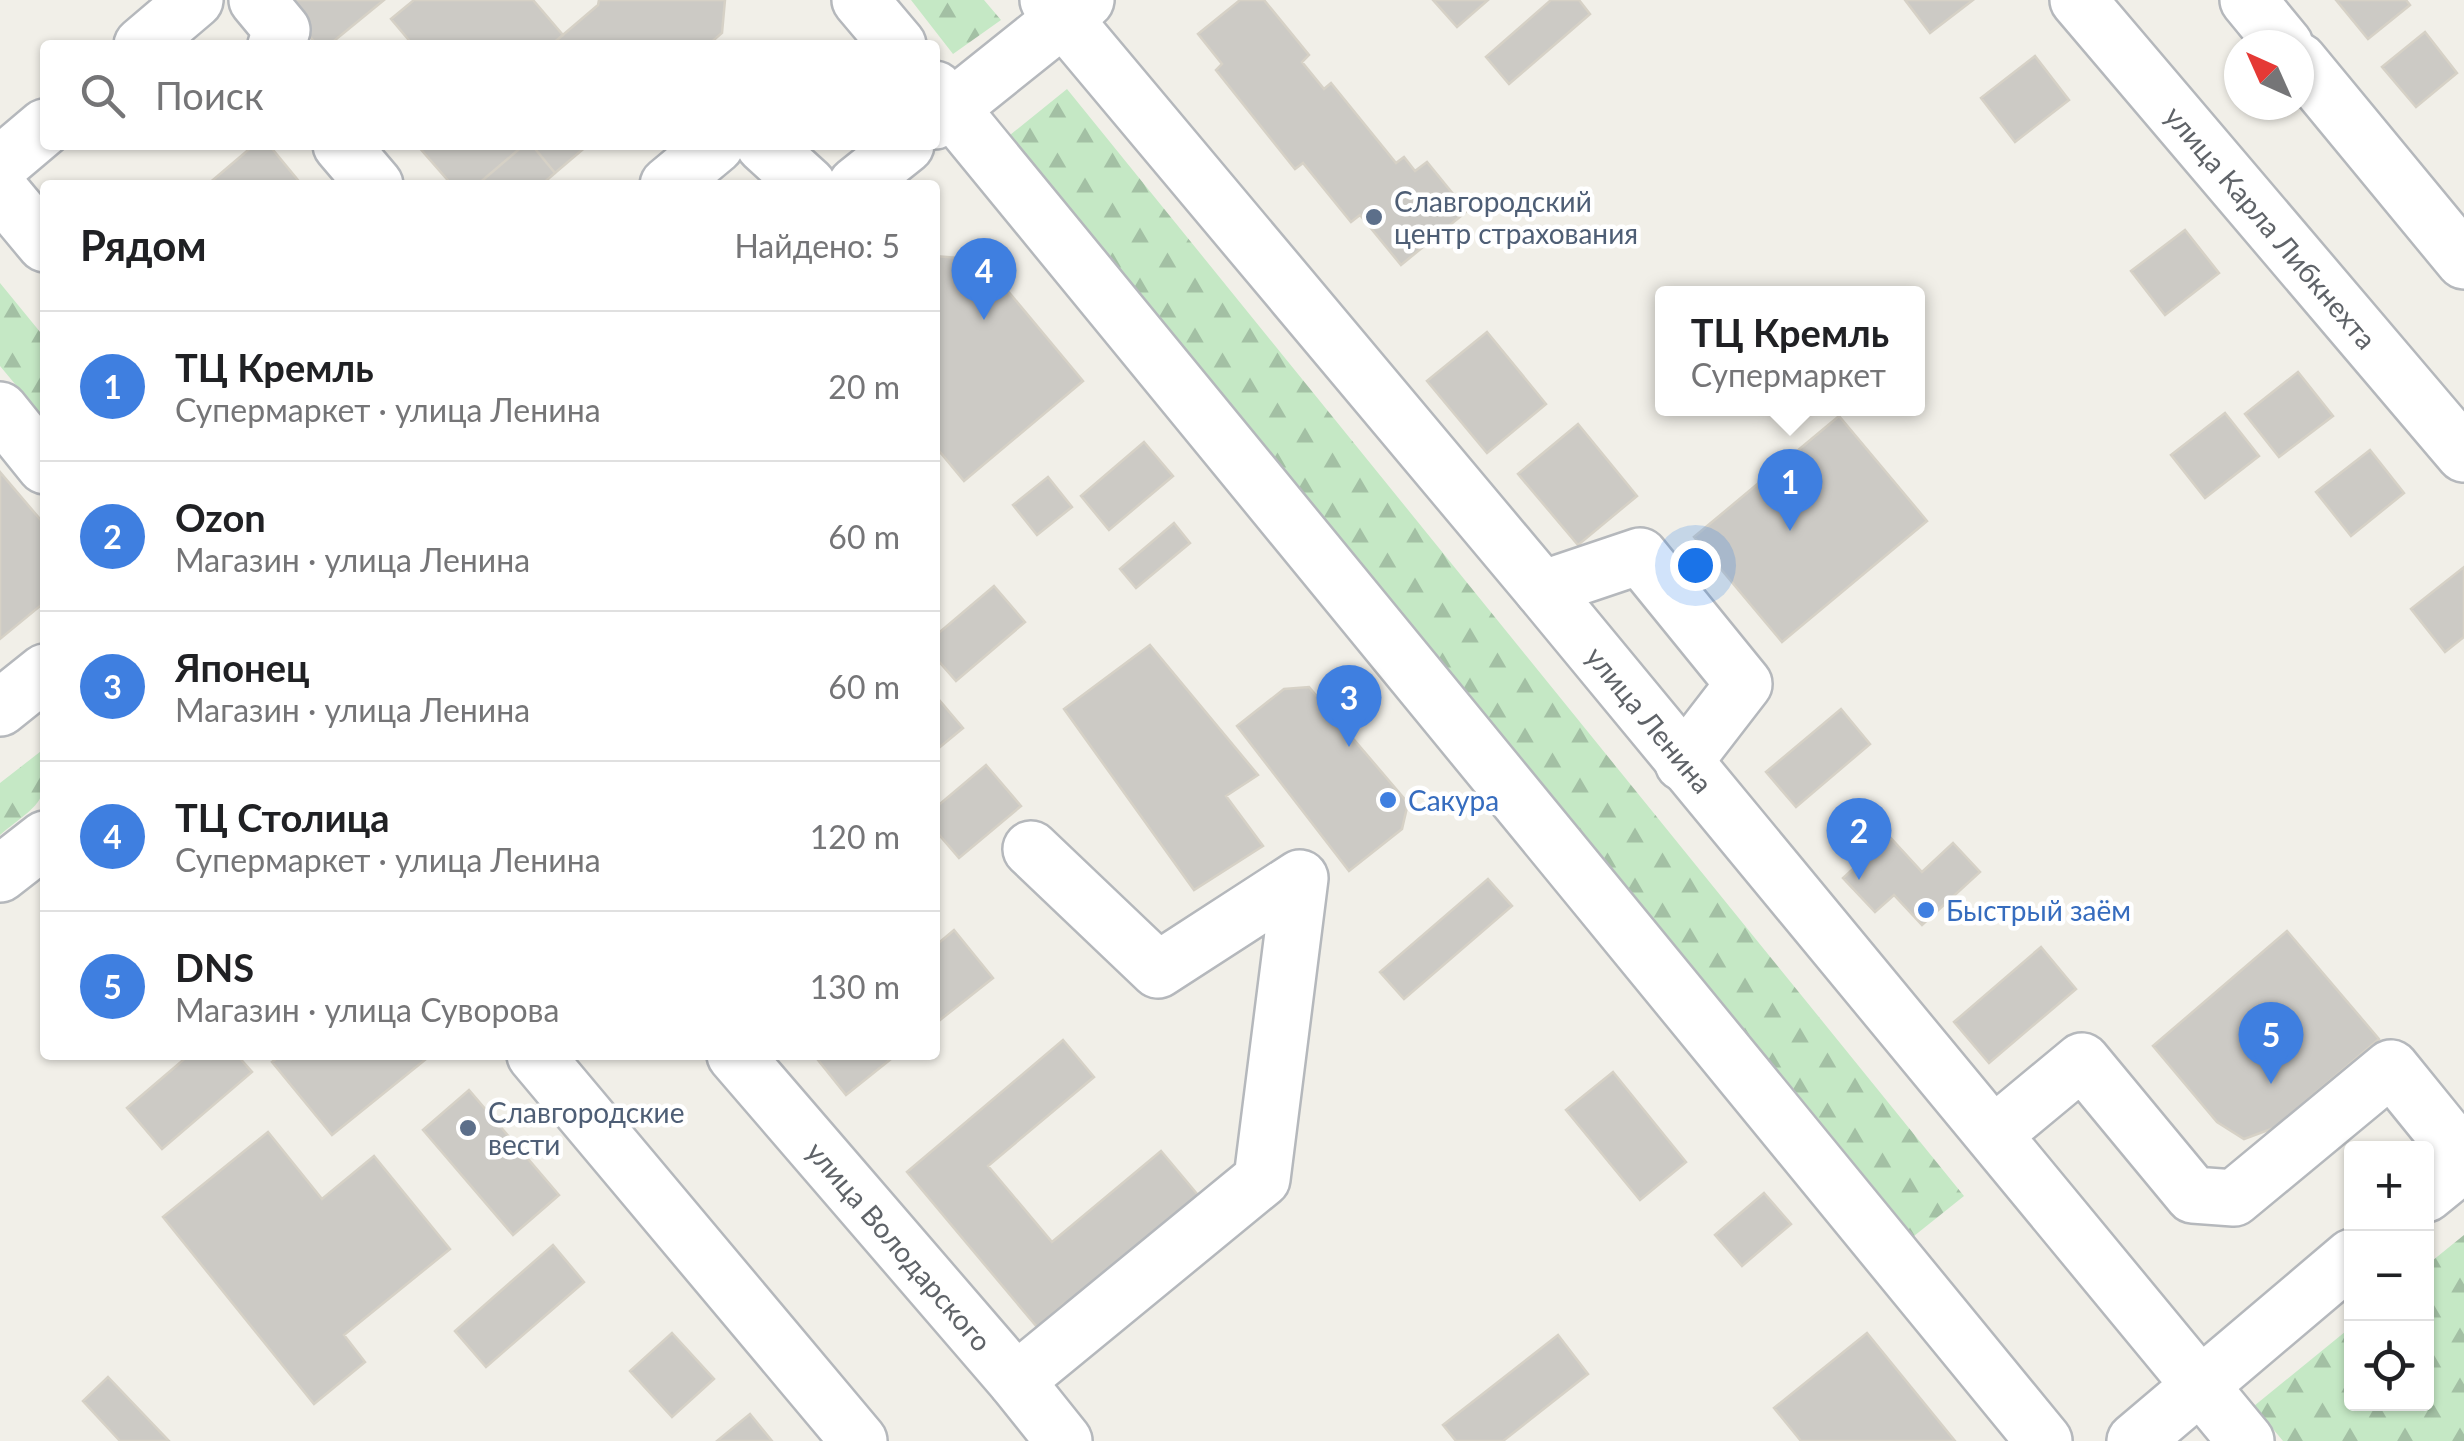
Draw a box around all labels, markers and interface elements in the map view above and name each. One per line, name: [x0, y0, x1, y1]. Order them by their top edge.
north arrow: [2224, 30, 2314, 120]
search box: [40, 40, 940, 150]
icon: search: [75, 68, 130, 123]
text: Поиск: [155, 72, 264, 118]
street label: улица Карла Либкнехта: [2158, 99, 2384, 356]
place label: Славгородский центр страхования: [1394, 184, 1638, 250]
marker: Славгородский центр страхования: [1363, 206, 1385, 228]
text: Рядом: [80, 220, 207, 270]
text: Найдено: 5: [734, 226, 900, 265]
pin: 4: [952, 238, 1016, 320]
popup: [1655, 286, 1925, 416]
text: ТЦ Кремль: [1691, 309, 1889, 355]
text: ТЦ Кремль: [175, 344, 374, 390]
text: Супермаркет: [1691, 355, 1886, 394]
text: 1: [103, 367, 122, 406]
text: 20 m: [828, 367, 900, 406]
text: Супермаркет · улица Ленина: [175, 390, 601, 429]
pin: 1: [1758, 448, 1822, 531]
text: Ozon: [175, 494, 266, 540]
text: 2: [103, 517, 122, 556]
text: 60 m: [828, 517, 900, 556]
text: Магазин · улица Ленина: [175, 540, 530, 579]
your location: [1670, 540, 1721, 591]
street label: улица Ленина: [1579, 639, 1720, 800]
text: Японец: [175, 644, 309, 690]
pin: 3: [1316, 664, 1382, 747]
text: 3: [103, 667, 122, 706]
text: 60 m: [828, 667, 900, 706]
text: Магазин · улица Ленина: [175, 690, 530, 729]
place label: Сакура: [1408, 783, 1499, 817]
marker: Сакура: [1377, 789, 1399, 811]
text: ТЦ Столица: [175, 794, 389, 840]
pin: 2: [1826, 798, 1892, 880]
text: 4: [103, 817, 122, 856]
text: 120 m: [810, 817, 900, 856]
text: Супермаркет · улица Ленина: [175, 840, 601, 879]
place label: Быстрый заём: [1946, 893, 2131, 927]
marker: Быстрый заём: [1915, 899, 1937, 921]
text: DNS: [175, 944, 254, 990]
text: 5: [103, 967, 122, 1006]
text: 130 m: [810, 967, 900, 1006]
text: Магазин · улица Суворова: [175, 990, 559, 1029]
pin: 5: [2238, 1002, 2304, 1084]
place label: Славгородские вести: [488, 1095, 685, 1161]
marker: Славгородские вести: [457, 1117, 479, 1139]
street label: улица Володарского: [800, 1134, 999, 1358]
map controls: [2344, 1141, 2434, 1411]
button: +: [2344, 1141, 2434, 1231]
button: −: [2344, 1231, 2434, 1321]
button: locate: [2344, 1321, 2434, 1411]

